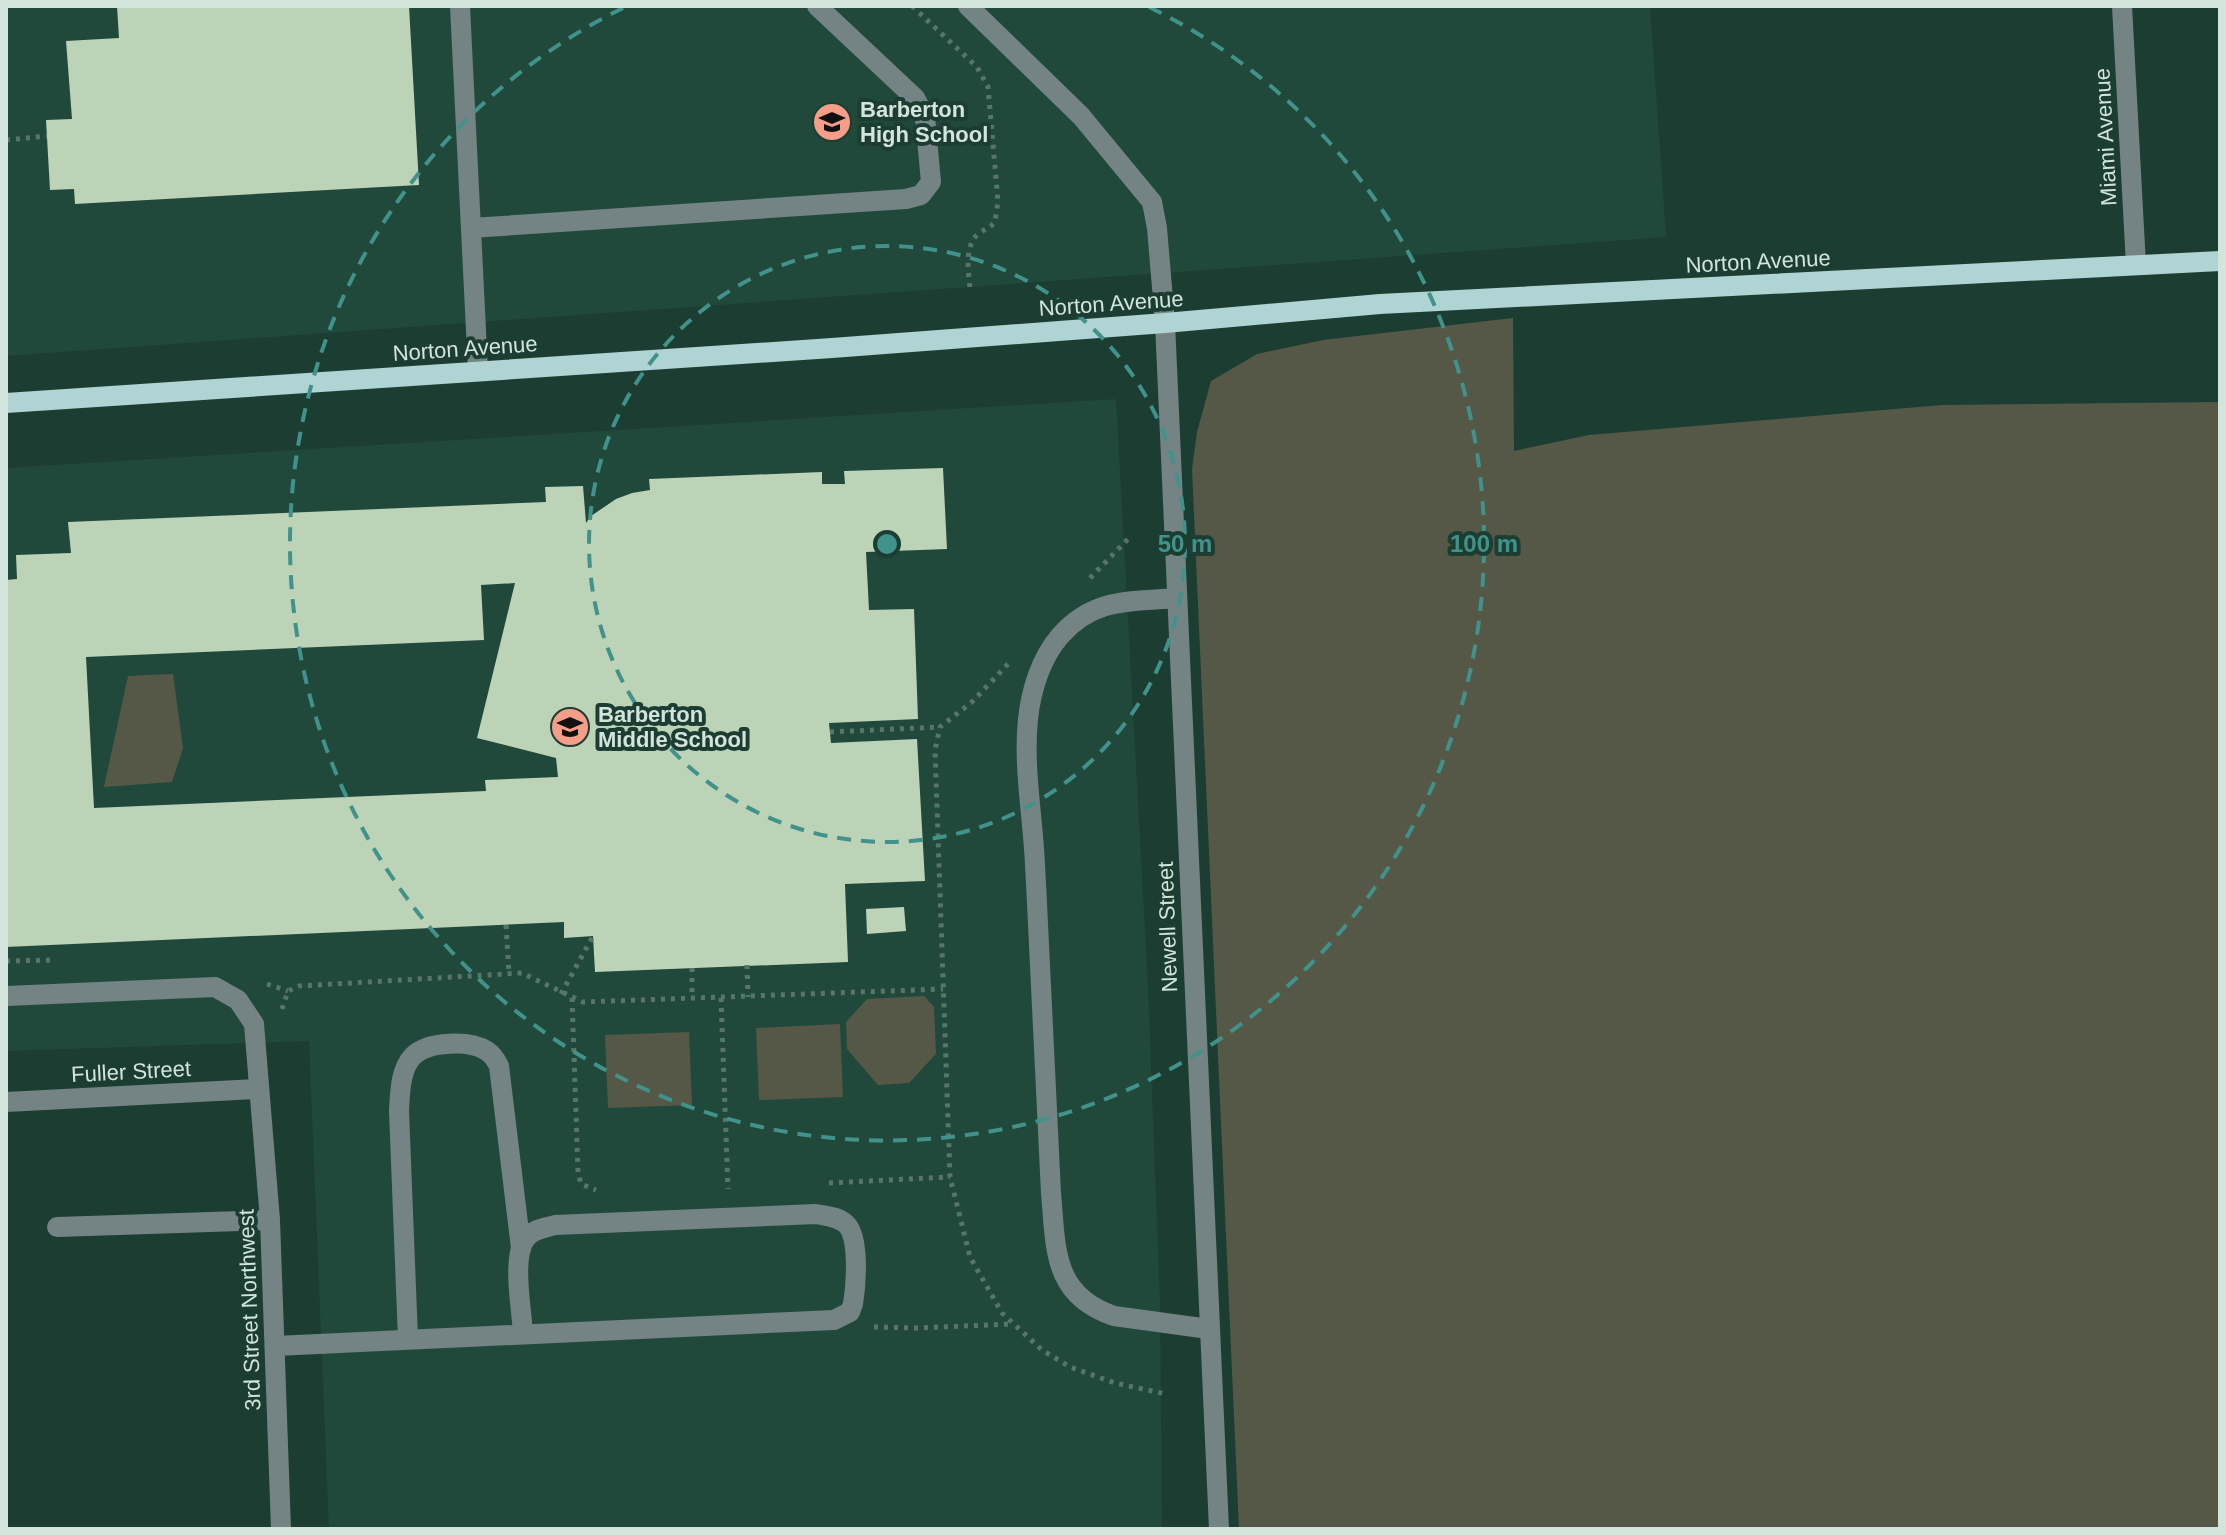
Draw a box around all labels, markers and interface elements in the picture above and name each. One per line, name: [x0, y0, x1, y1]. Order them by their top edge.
street label: Miami Avenue: [2089, 68, 2122, 206]
place label: Barberton High School: [860, 97, 988, 147]
school or university icon: Barberton High School: [811, 101, 853, 143]
street label: Norton Avenue: [1685, 245, 1831, 278]
street label: Norton Avenue: [1038, 286, 1184, 321]
street label: Norton Avenue: [392, 331, 538, 366]
centre of rings: [873, 530, 901, 558]
text: 50 m: [1158, 530, 1212, 557]
text: 100 m: [1450, 530, 1518, 557]
place label: Barberton Middle School: [598, 702, 747, 752]
school or university icon: Barberton Middle School: [549, 706, 591, 748]
street label: Newell Street: [1153, 861, 1182, 993]
street label: Fuller Street: [71, 1056, 192, 1087]
street label: 3rd Street Northwest: [233, 1209, 266, 1411]

